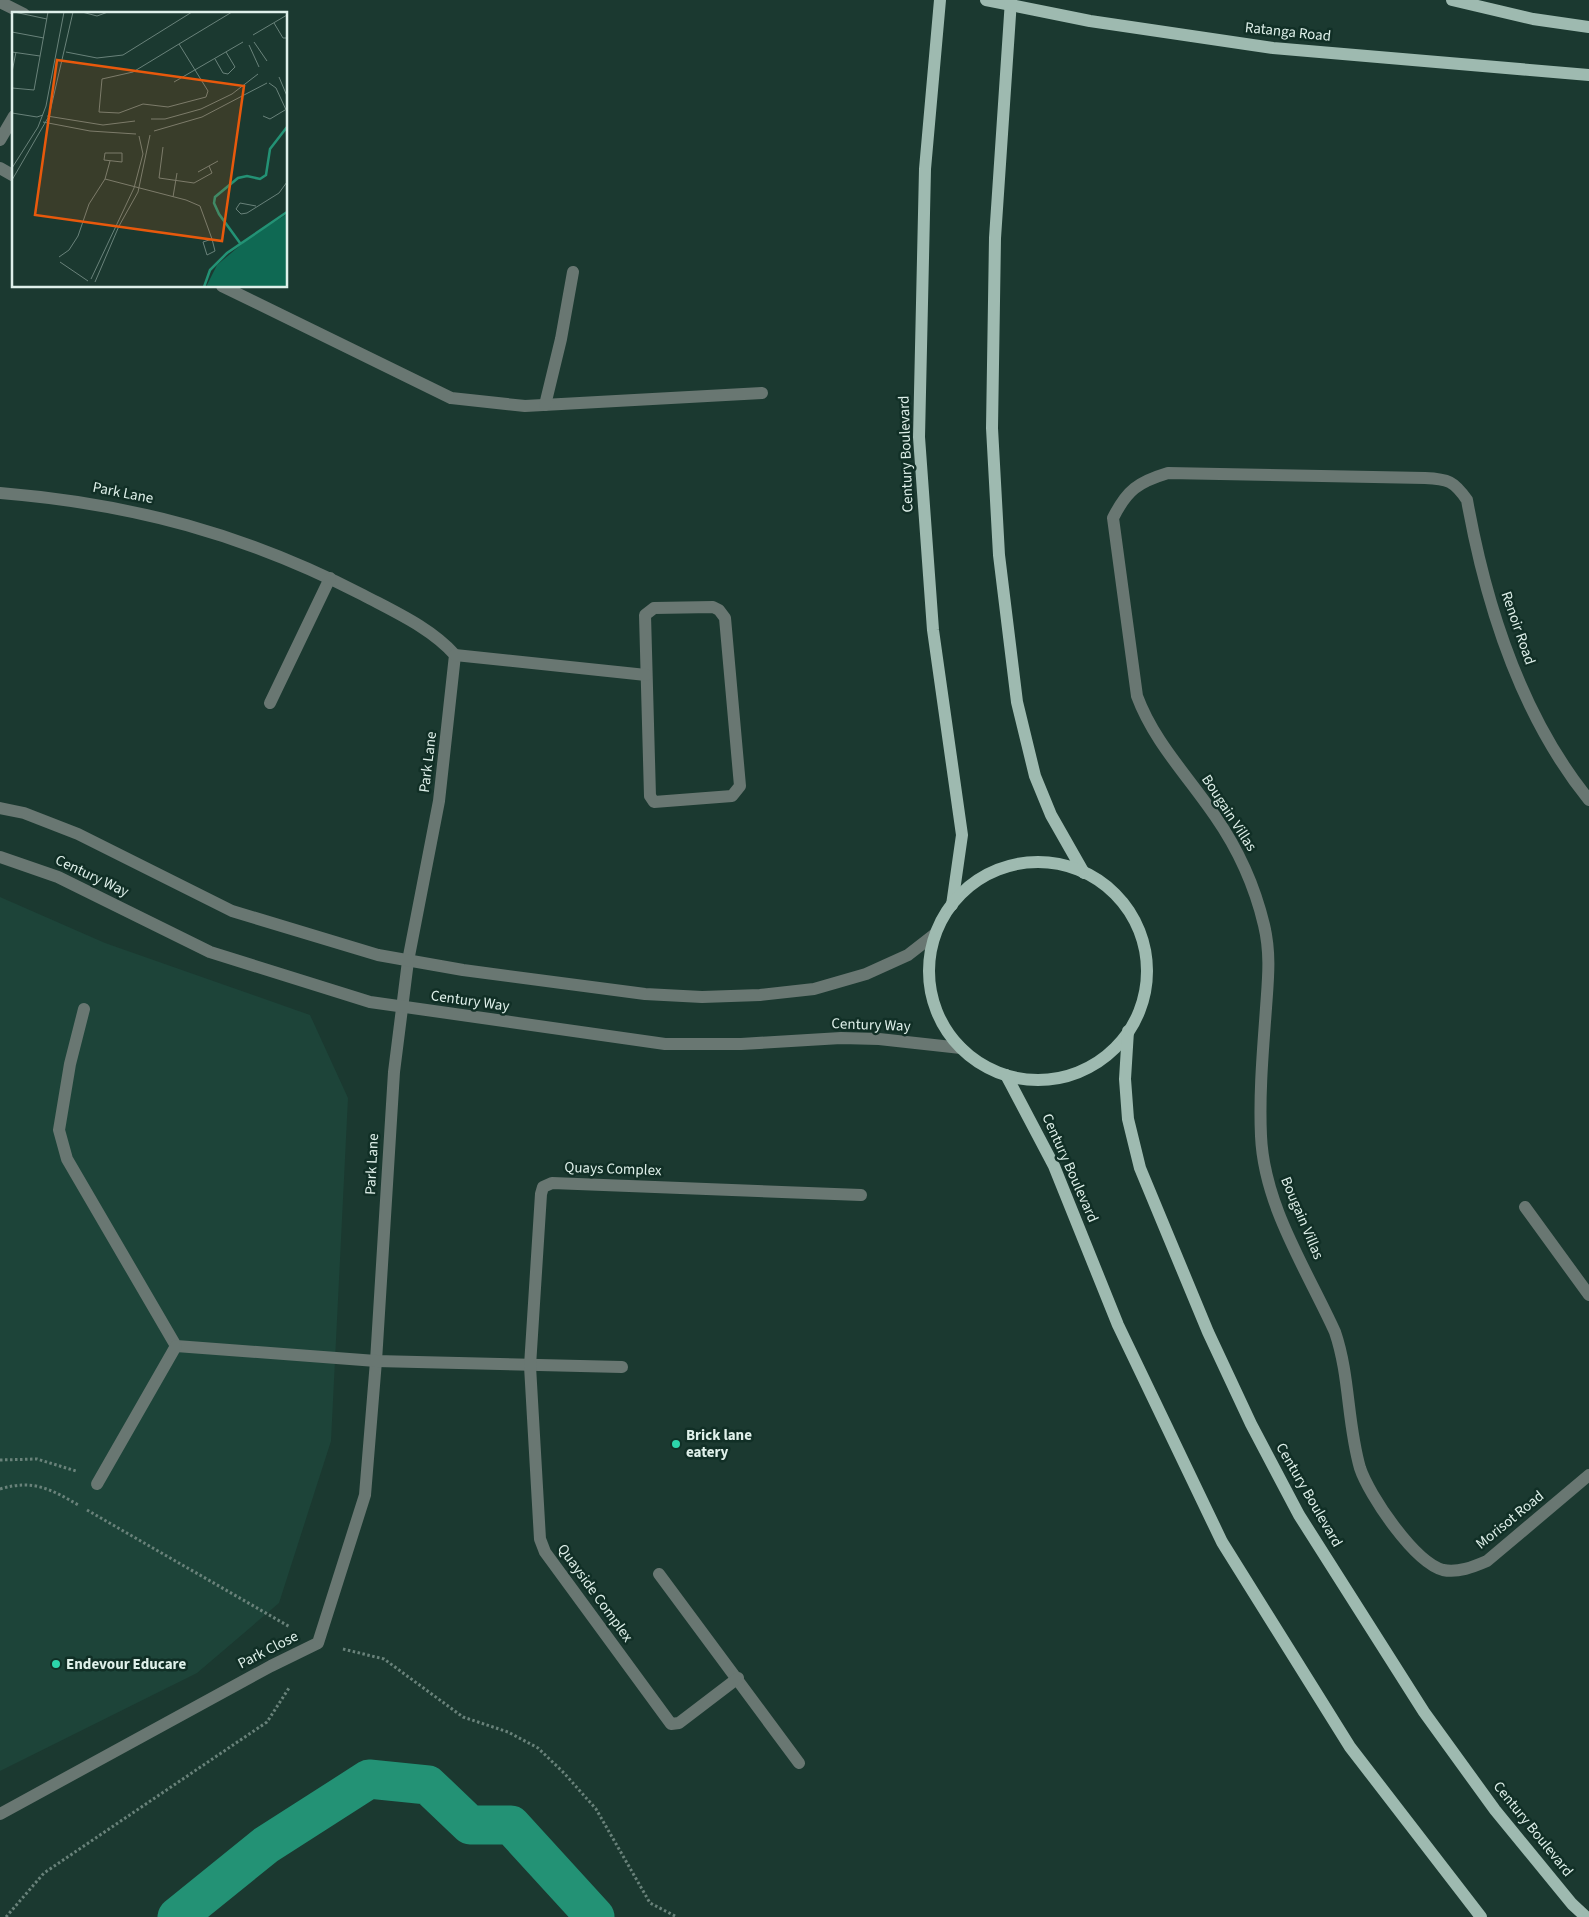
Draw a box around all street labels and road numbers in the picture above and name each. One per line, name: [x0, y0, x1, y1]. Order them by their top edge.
street label: Ratanga Road: [1244, 17, 1332, 47]
street label: Century Boulevard: [893, 395, 919, 513]
street label: Park Lane: [91, 477, 155, 509]
street label: Renoir Road: [1496, 589, 1540, 667]
street label: Park Lane: [414, 730, 442, 794]
street label: Bougain Villas: [1196, 770, 1262, 856]
street label: Century Way: [52, 850, 132, 902]
street label: Century Way: [429, 985, 511, 1017]
street label: Century Way: [831, 1013, 911, 1037]
street label: Century Boulevard: [1037, 1110, 1103, 1226]
street label: Park Lane: [360, 1133, 384, 1195]
street label: Quays Complex: [564, 1157, 662, 1181]
street label: Bougain Villas: [1275, 1173, 1329, 1263]
street label: Century Boulevard: [1271, 1439, 1347, 1551]
street label: Morisot Road: [1471, 1486, 1549, 1554]
street label: Quayside Complex: [552, 1540, 638, 1647]
street label: Park Close: [234, 1626, 302, 1674]
street label: Century Boulevard: [1488, 1777, 1578, 1881]

